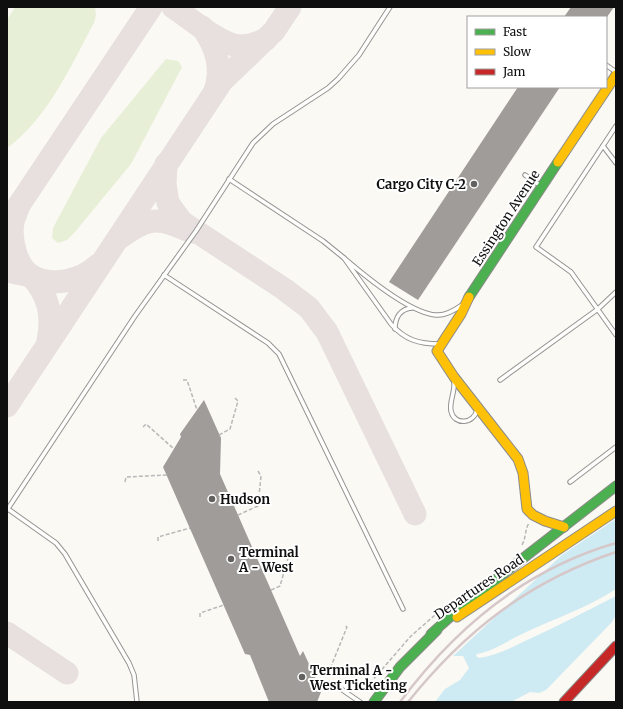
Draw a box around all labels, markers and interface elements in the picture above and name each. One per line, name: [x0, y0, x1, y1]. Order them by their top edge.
legend: [467, 16, 607, 88]
text: Fast: [503, 24, 527, 39]
text: Slow: [503, 44, 532, 59]
text: Jam: [502, 64, 526, 79]
street label: Essington Avenue: [469, 166, 544, 269]
place label: Cargo City C-2: [376, 176, 466, 193]
marker: Cargo City C-2: [469, 179, 479, 189]
place label: Hudson: [220, 491, 270, 508]
marker: Hudson: [207, 494, 217, 504]
place label: Terminal A - West: [238, 544, 299, 576]
street label: Departures Road: [431, 551, 527, 623]
marker: Terminal A - West: [226, 554, 236, 564]
place label: Terminal A - West Ticketing: [309, 662, 407, 694]
marker: Terminal A - West Ticketing: [297, 672, 307, 682]

